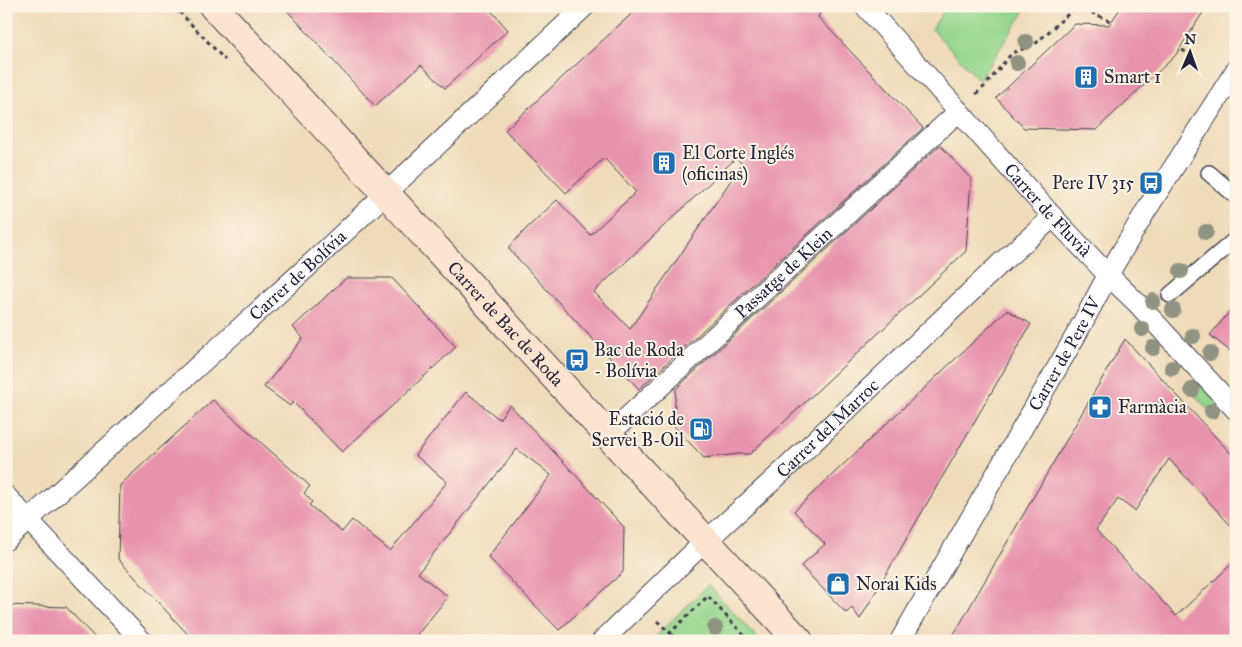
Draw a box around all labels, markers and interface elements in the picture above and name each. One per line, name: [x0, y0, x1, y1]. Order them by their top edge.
north arrow: [1164, 28, 1214, 78]
text: N: [1184, 31, 1197, 48]
building icon: Smart 1: [1073, 64, 1099, 90]
place label: Smart 1: [1104, 66, 1161, 88]
place label: El Corte Inglés (oficinas): [682, 142, 794, 186]
building icon: El Corte Inglés (oficinas): [651, 150, 677, 176]
street label: Carrer de Fluvià: [999, 159, 1096, 262]
bus stop icon: Pere IV 315: [1138, 170, 1164, 196]
place label: Pere IV 315: [1052, 172, 1135, 194]
street label: Passatge de Klein: [730, 222, 837, 323]
street label: Carrer de Bolívia: [245, 225, 351, 325]
street label: Carrer de Bac de Roda: [443, 257, 569, 391]
street label: Carrer de Pere IV: [1024, 292, 1106, 415]
place label: Bac de Roda - Bolívia: [594, 339, 684, 382]
bus stop icon: Bac de Roda - Bolívia: [564, 347, 590, 373]
street label: Carrer del Marroc: [772, 374, 884, 482]
pharmacy icon: Farmàcia: [1087, 394, 1113, 420]
place label: Farmàcia: [1118, 396, 1187, 418]
place label: Estació de Servei B-Oil: [592, 408, 684, 451]
fuel station icon: Estació de Servei B-Oil: [688, 416, 714, 442]
shop icon: Norai Kids: [825, 571, 851, 597]
place label: Norai Kids: [856, 573, 937, 595]

